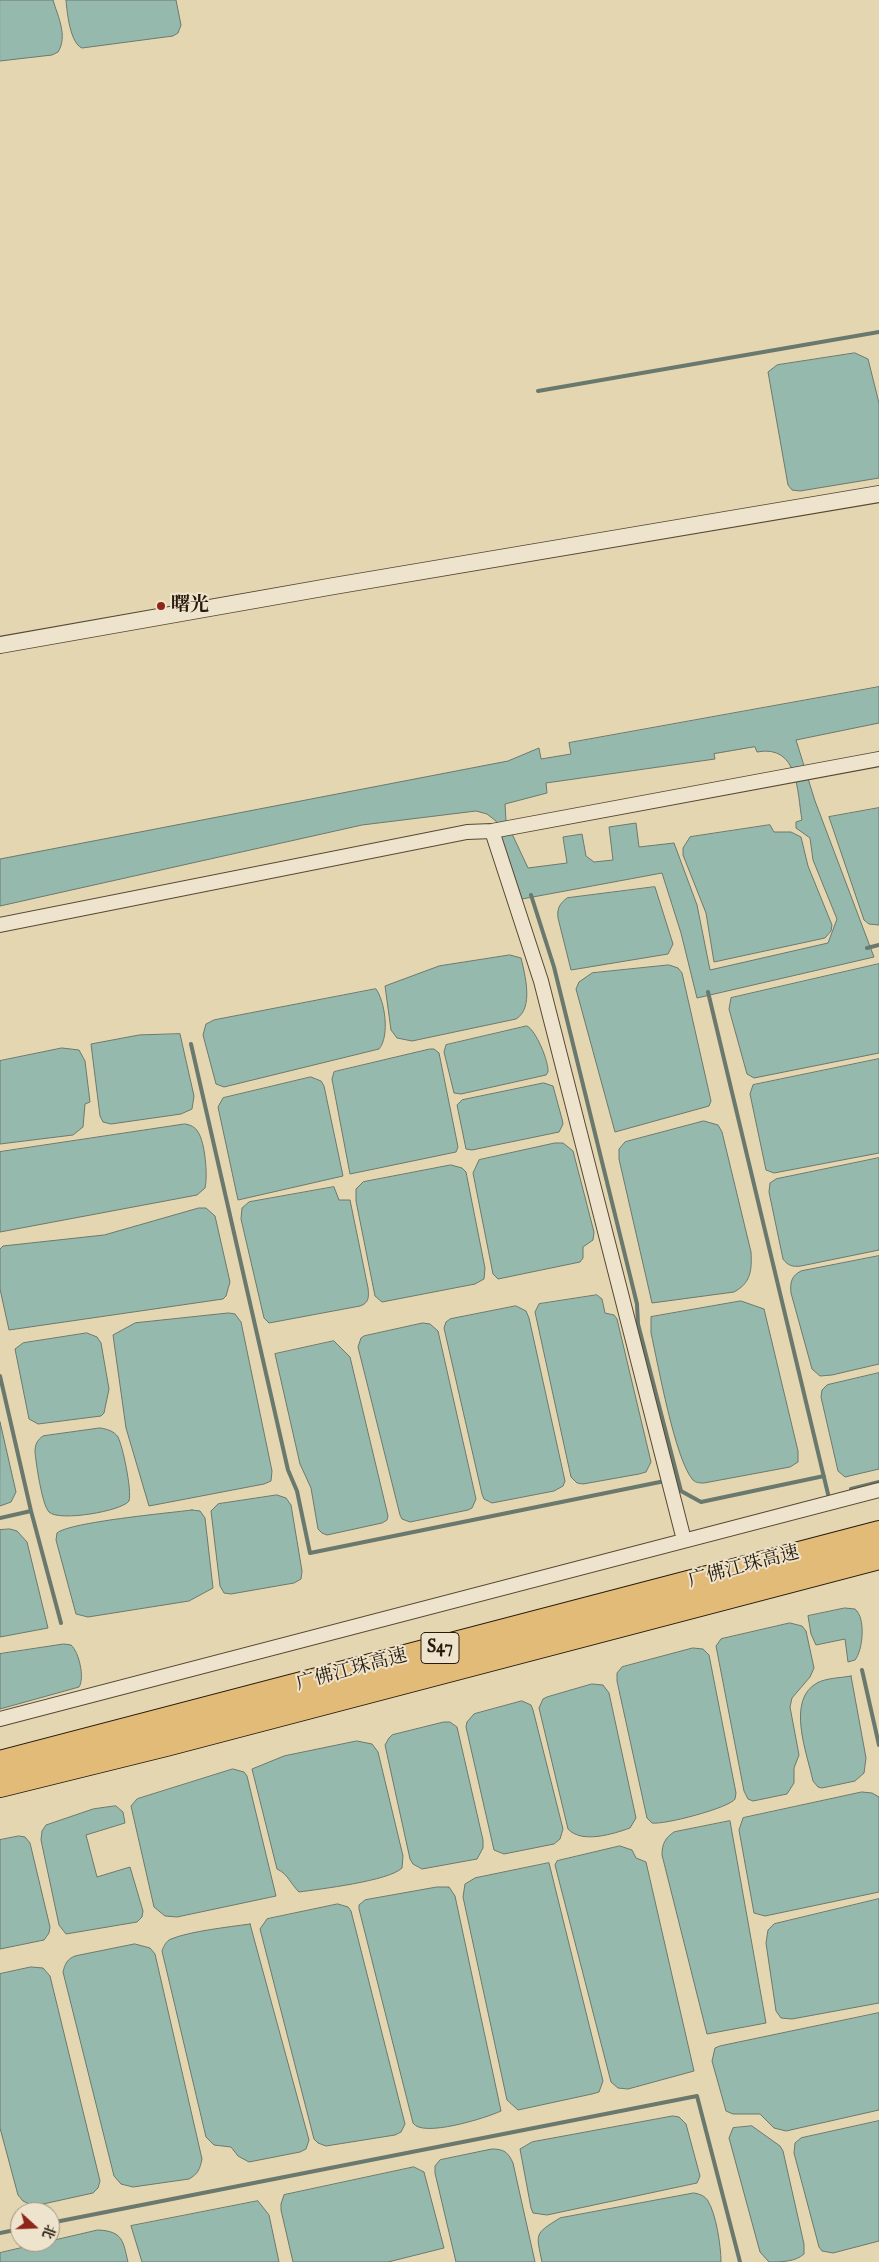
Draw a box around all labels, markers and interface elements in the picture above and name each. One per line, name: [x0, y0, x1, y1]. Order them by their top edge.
place label: 曙光: [171, 595, 209, 617]
marker: 曙光: [155, 600, 167, 612]
street label: 广佛江珠高速: [686, 1542, 802, 1594]
road number: S47: [421, 1632, 459, 1664]
street label: 广佛江珠高速: [294, 1645, 410, 1697]
north arrow: [10, 2202, 60, 2252]
text: 北: [37, 2222, 59, 2241]

